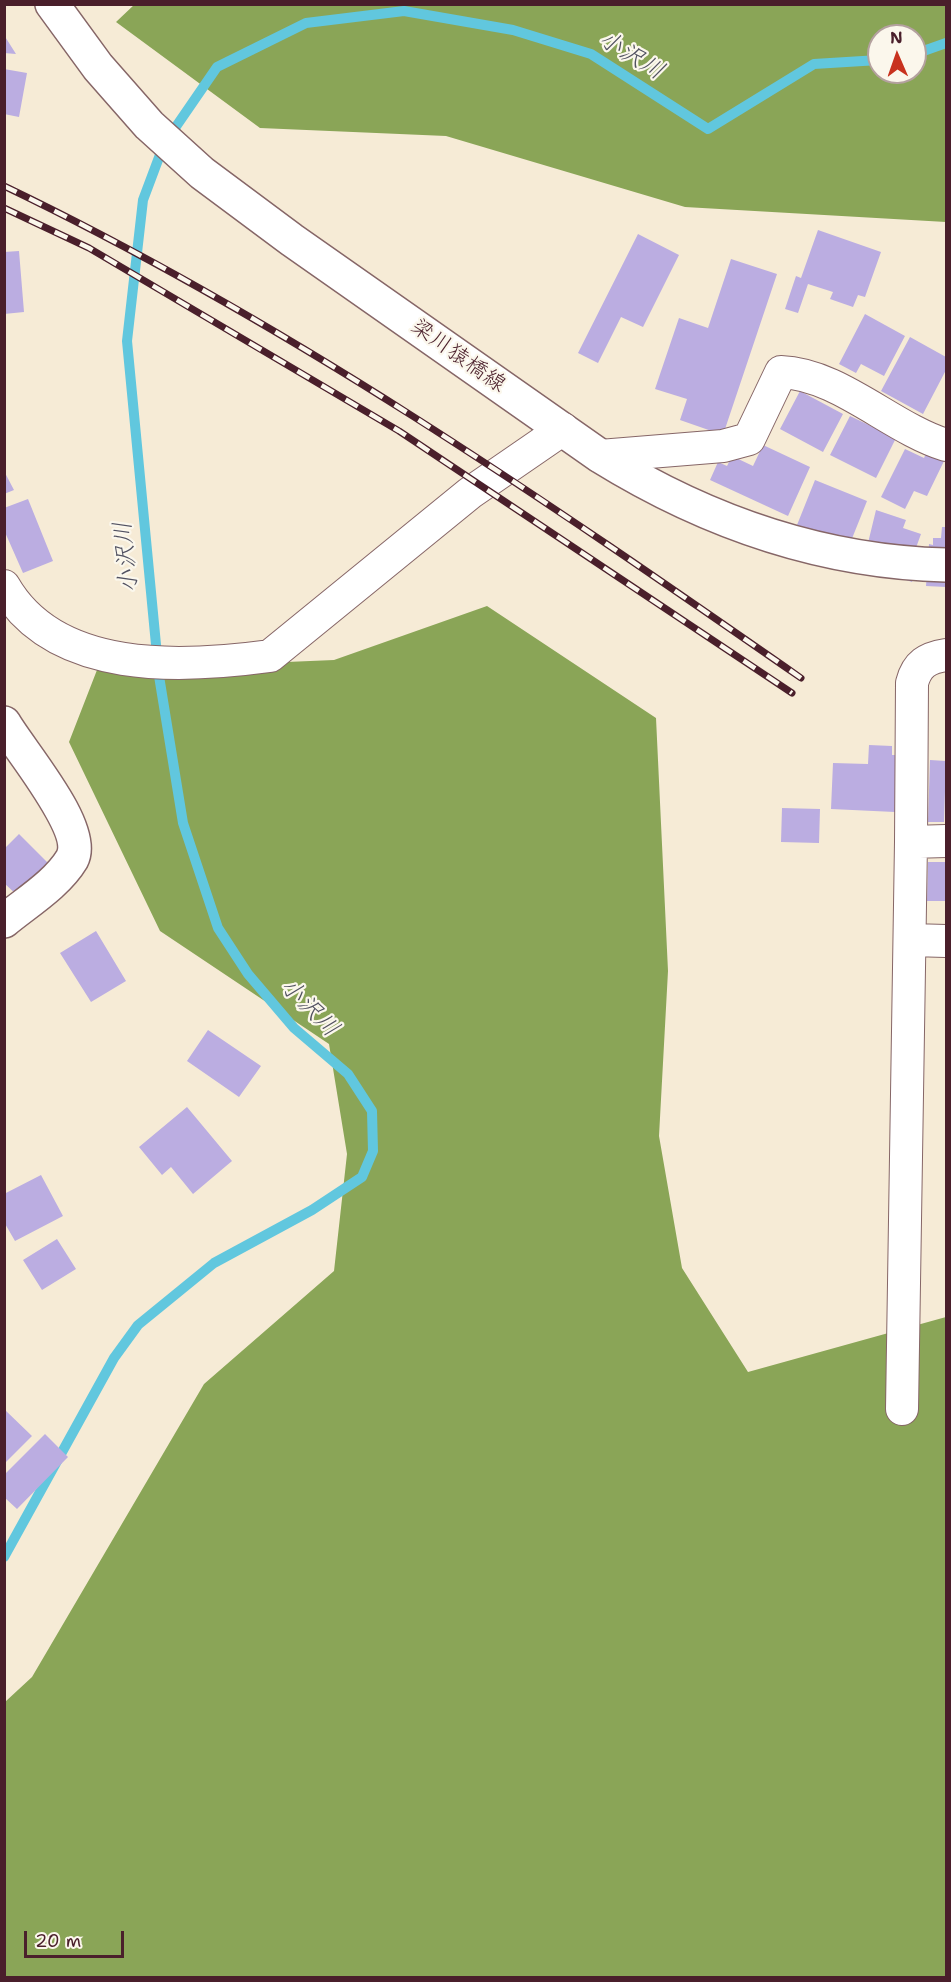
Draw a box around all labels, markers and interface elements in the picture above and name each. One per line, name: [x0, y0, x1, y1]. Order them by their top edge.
north arrow: [867, 24, 927, 84]
water label: 小沢川: [593, 25, 669, 87]
text: N: [890, 27, 903, 48]
street label: 梁川猿橋線: [405, 314, 511, 398]
water label: 小沢川: [109, 520, 145, 594]
water label: 小沢川: [273, 972, 345, 1044]
scale bar: [27, 1919, 128, 1957]
text: 20 m: [35, 1929, 81, 1953]

